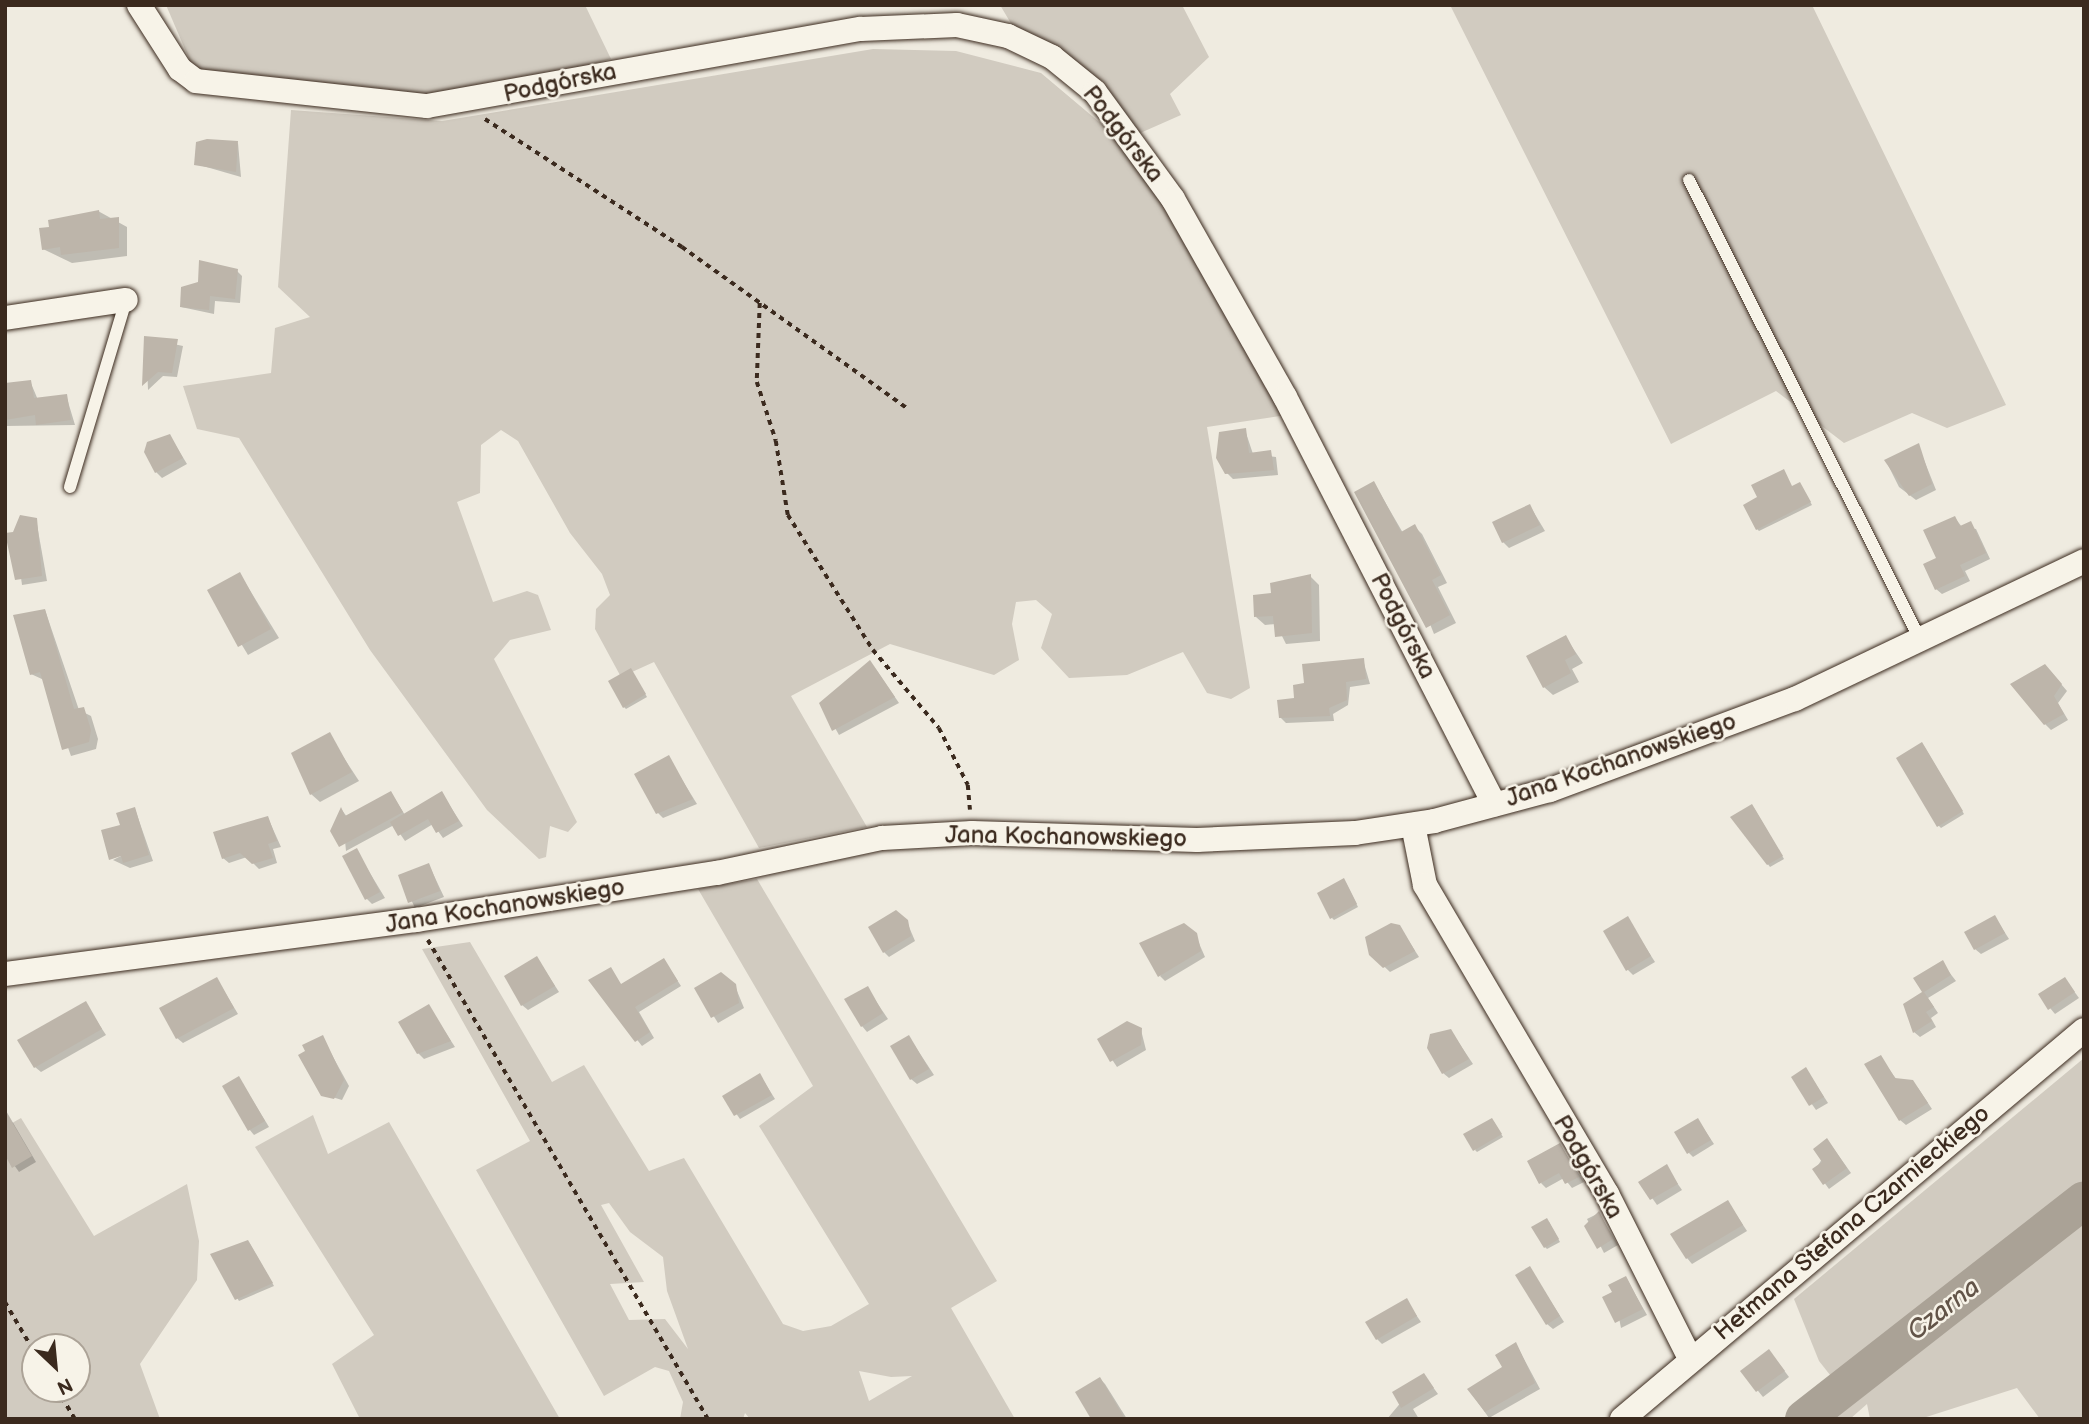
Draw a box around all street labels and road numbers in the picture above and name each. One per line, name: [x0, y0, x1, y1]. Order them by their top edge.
street label: Podgórska: [501, 57, 619, 109]
street label: Podgórska: [1076, 80, 1170, 188]
street label: Podgórska: [1364, 568, 1442, 684]
street label: Jana Kochanowskiego: [1502, 707, 1740, 813]
street label: Jana Kochanowskiego: [945, 820, 1187, 854]
street label: Jana Kochanowskiego: [383, 873, 627, 939]
street label: Hetmana Stefana Czarnieckiego: [1708, 1099, 1996, 1347]
street label: Podgórska: [1547, 1110, 1629, 1224]

